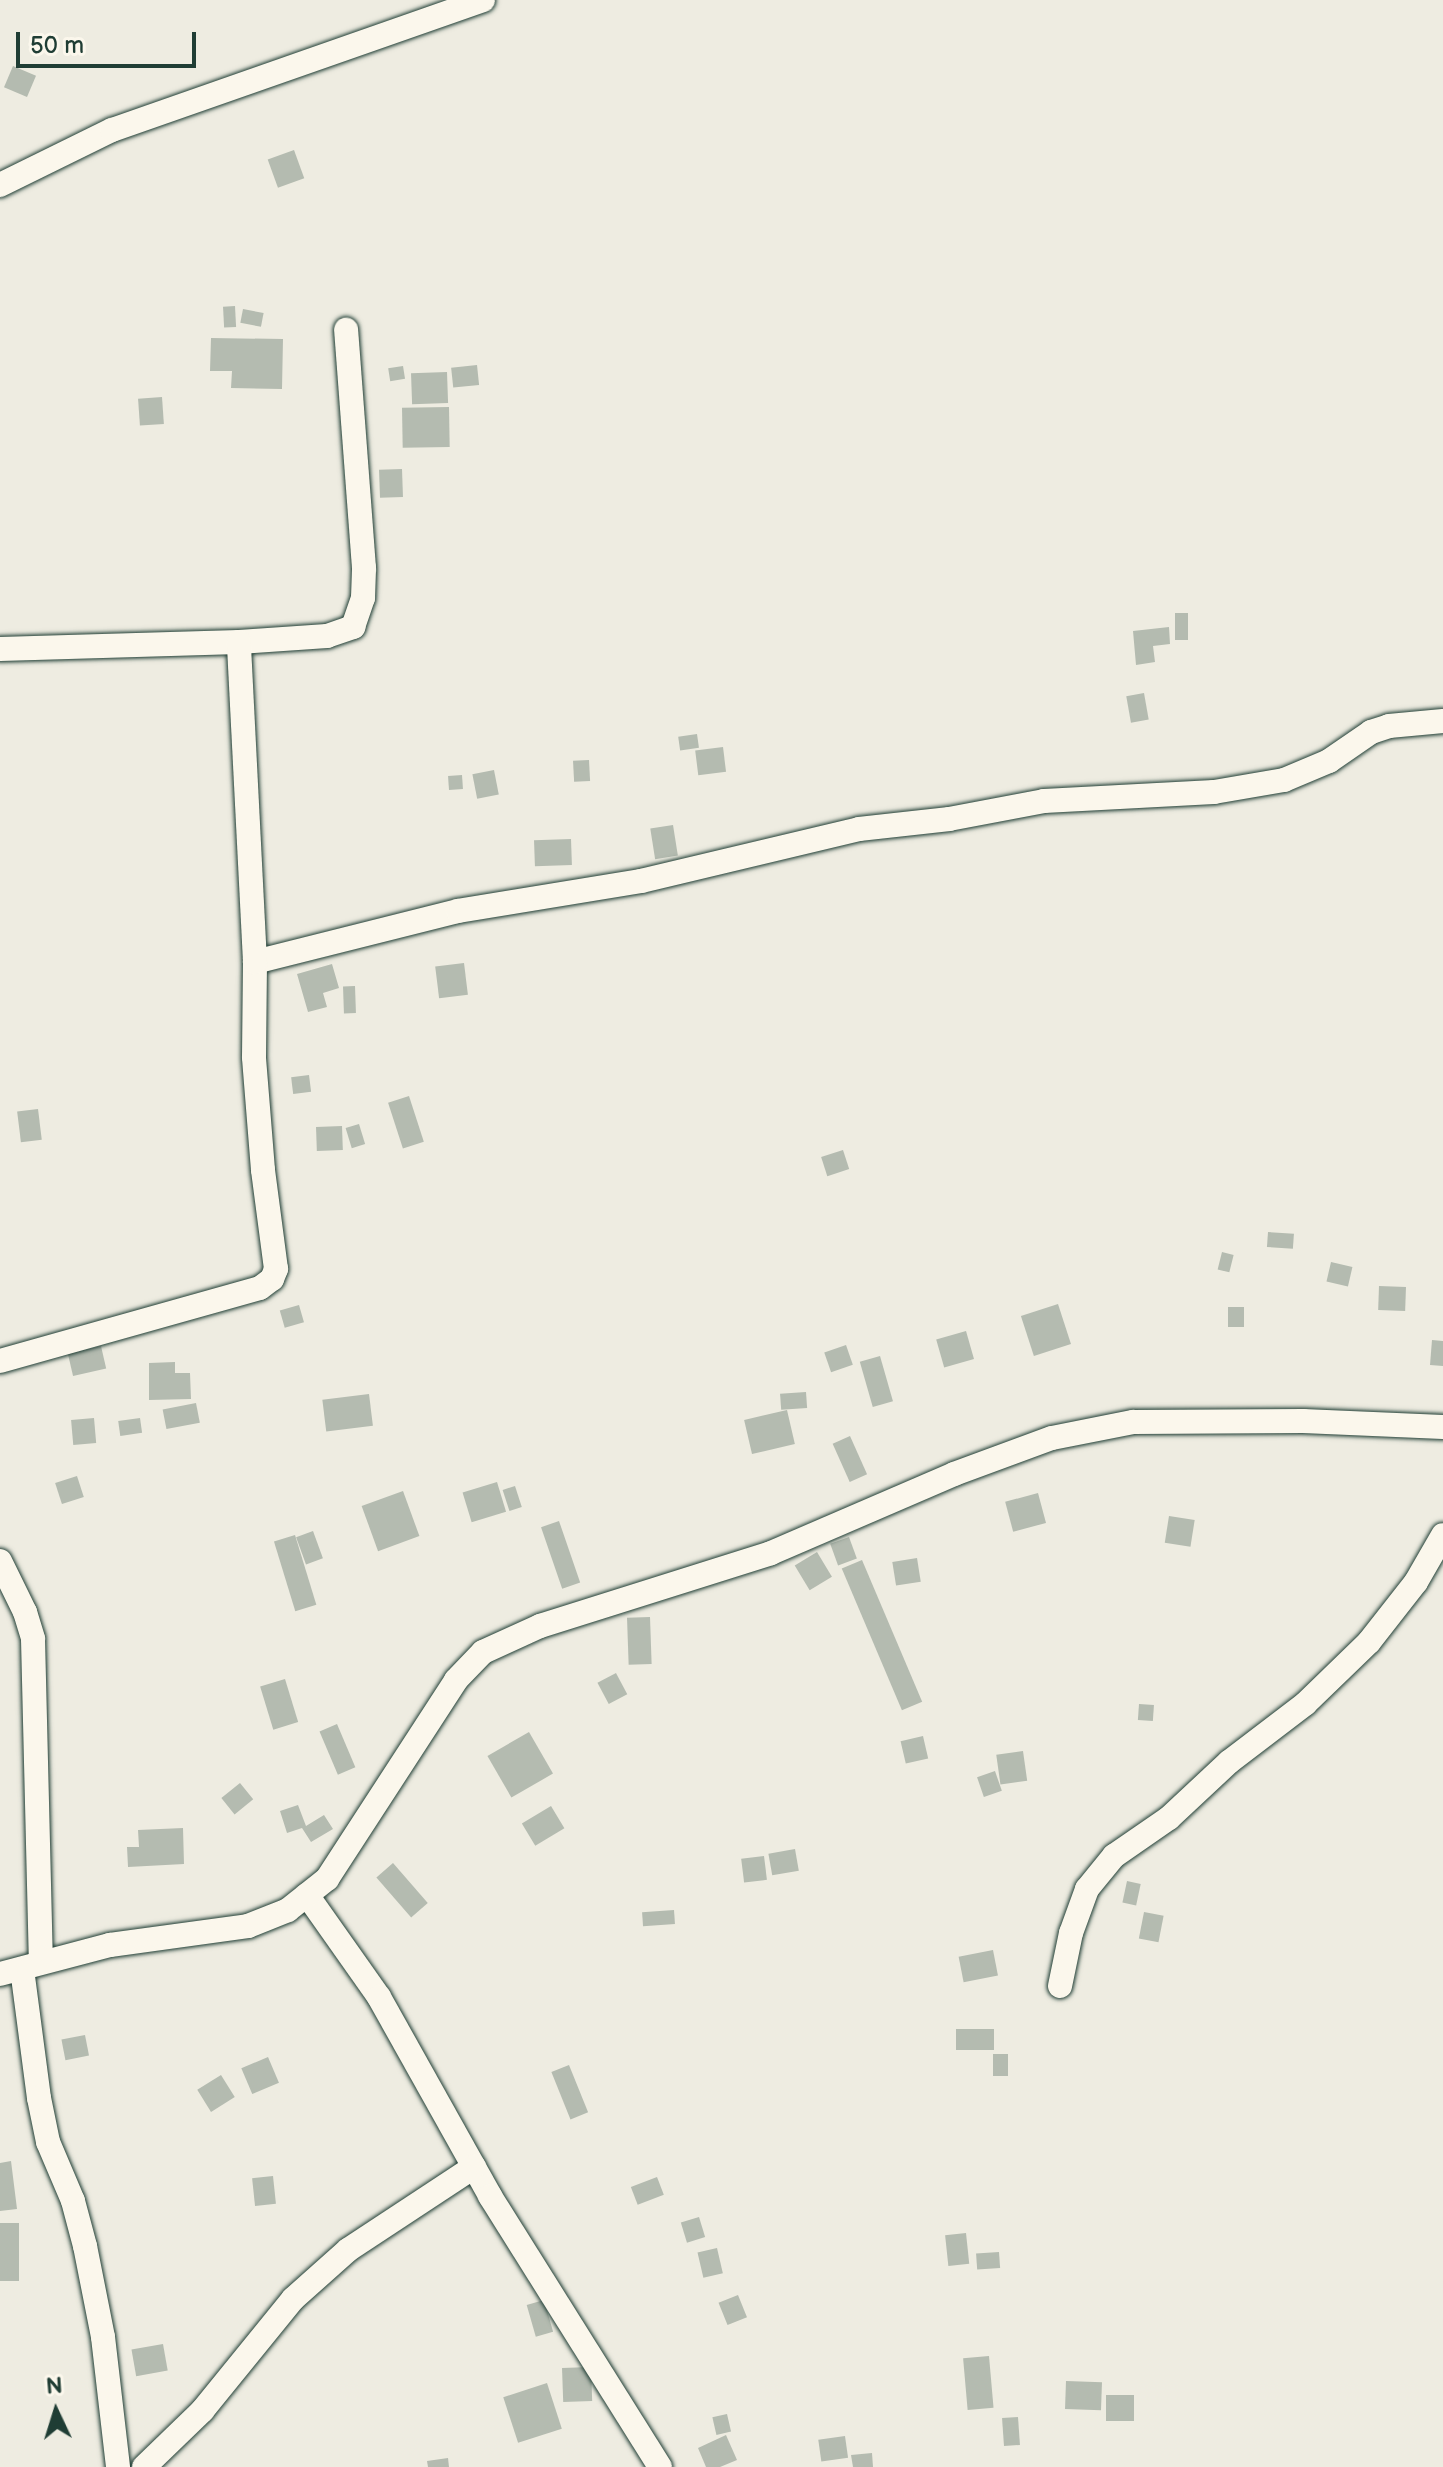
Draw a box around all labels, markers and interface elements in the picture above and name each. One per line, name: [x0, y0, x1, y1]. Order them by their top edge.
scale bar: [20, 16, 200, 66]
text: 50 m: [30, 31, 84, 60]
north arrow: [16, 2371, 96, 2451]
text: N: [45, 2373, 63, 2401]

